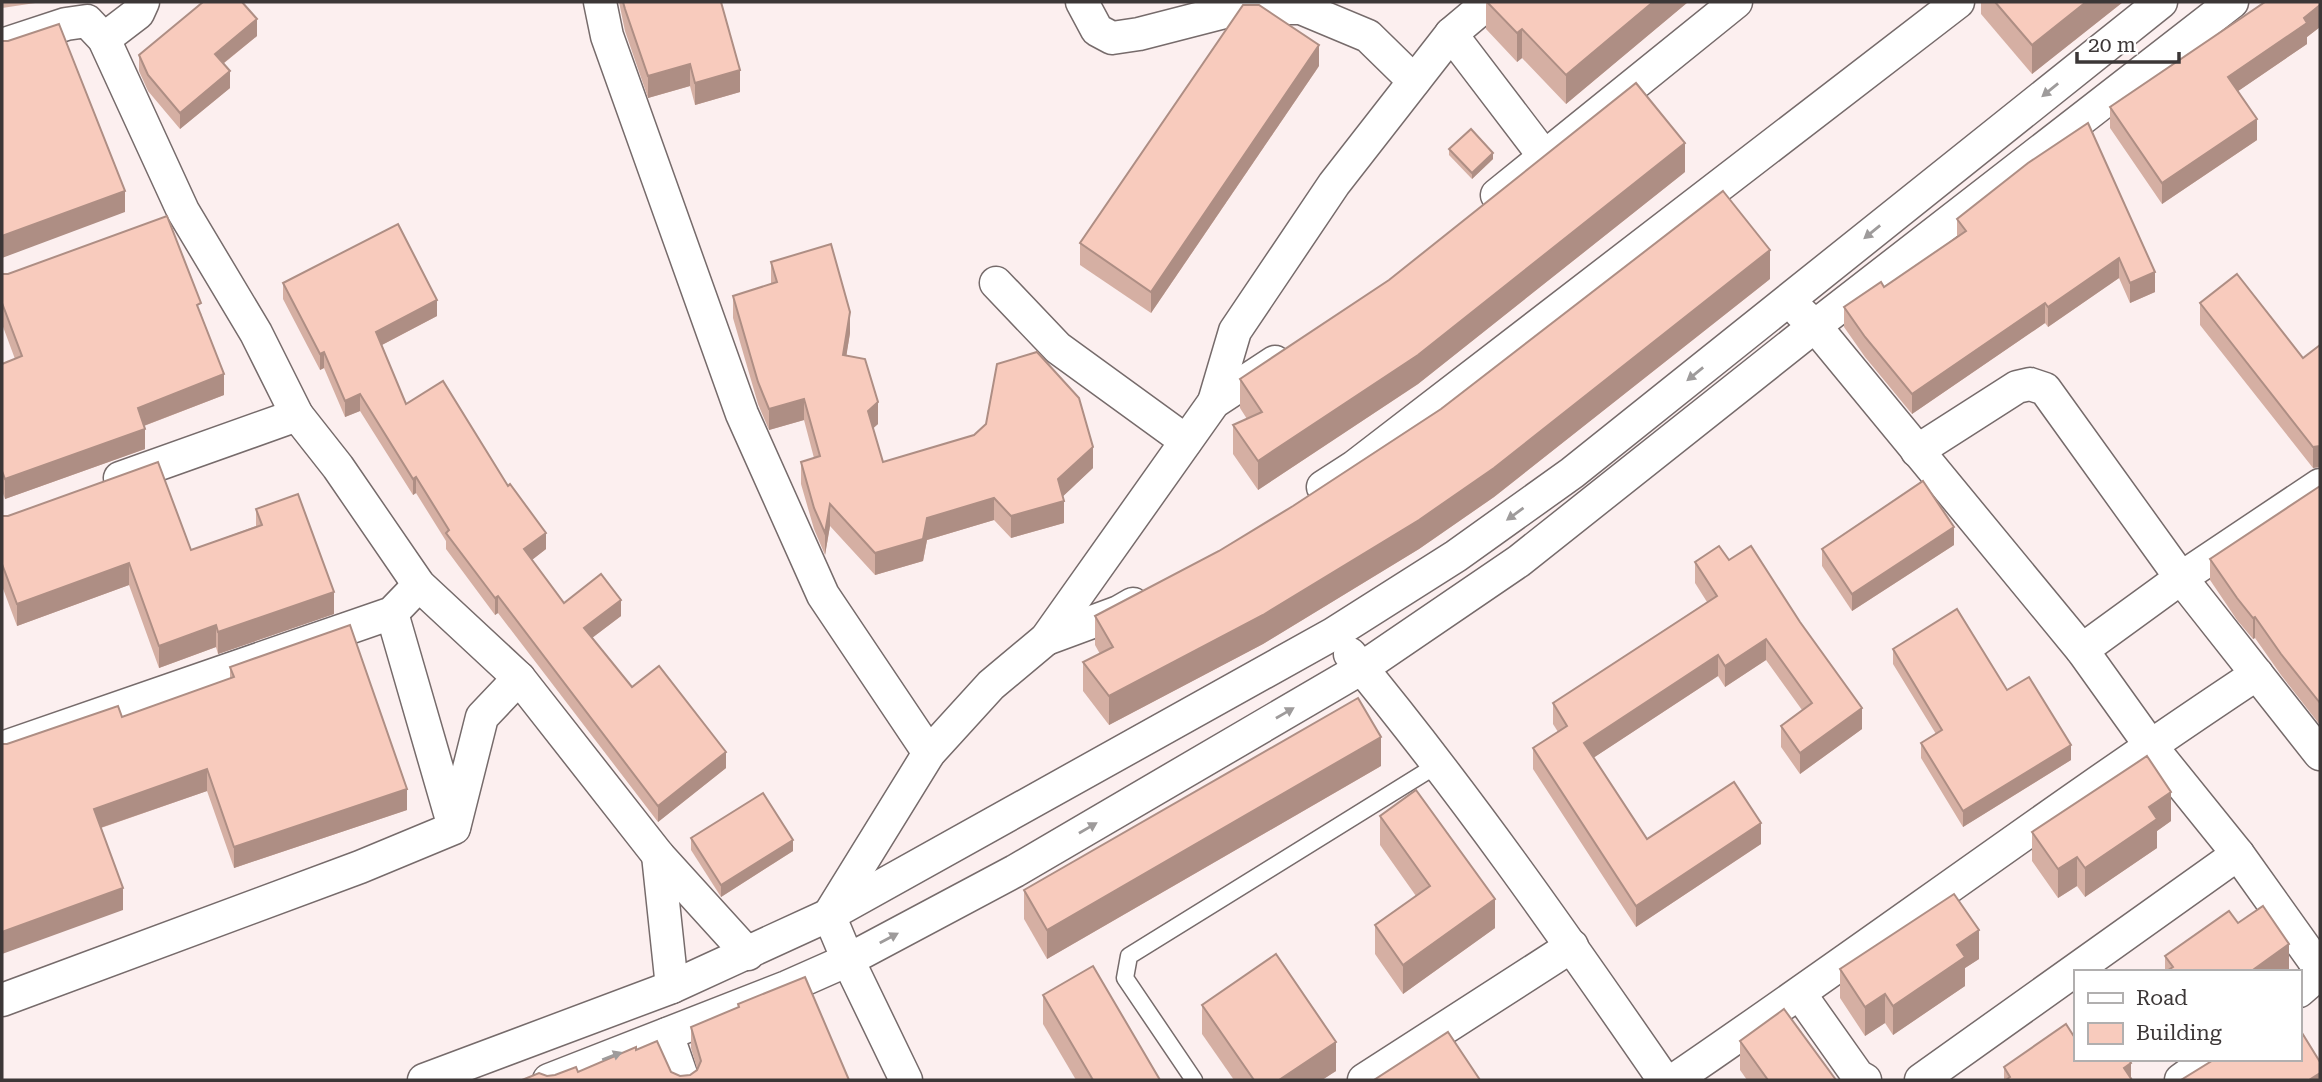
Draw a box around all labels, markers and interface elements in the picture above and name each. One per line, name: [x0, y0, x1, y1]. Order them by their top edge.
scale bar: [2077, 21, 2178, 65]
text: 20 m: [2088, 33, 2136, 57]
one-way arrow: [2042, 82, 2059, 97]
one-way arrow: [1864, 224, 1882, 239]
one-way arrow: [1686, 366, 1703, 381]
one-way arrow: [1506, 506, 1524, 520]
one-way arrow: [1275, 707, 1294, 719]
one-way arrow: [1079, 822, 1098, 834]
one-way arrow: [879, 932, 899, 944]
legend: [2074, 970, 2301, 1061]
text: Road: [2136, 986, 2188, 1010]
text: Building: [2136, 1021, 2222, 1045]
one-way arrow: [602, 1050, 623, 1061]

